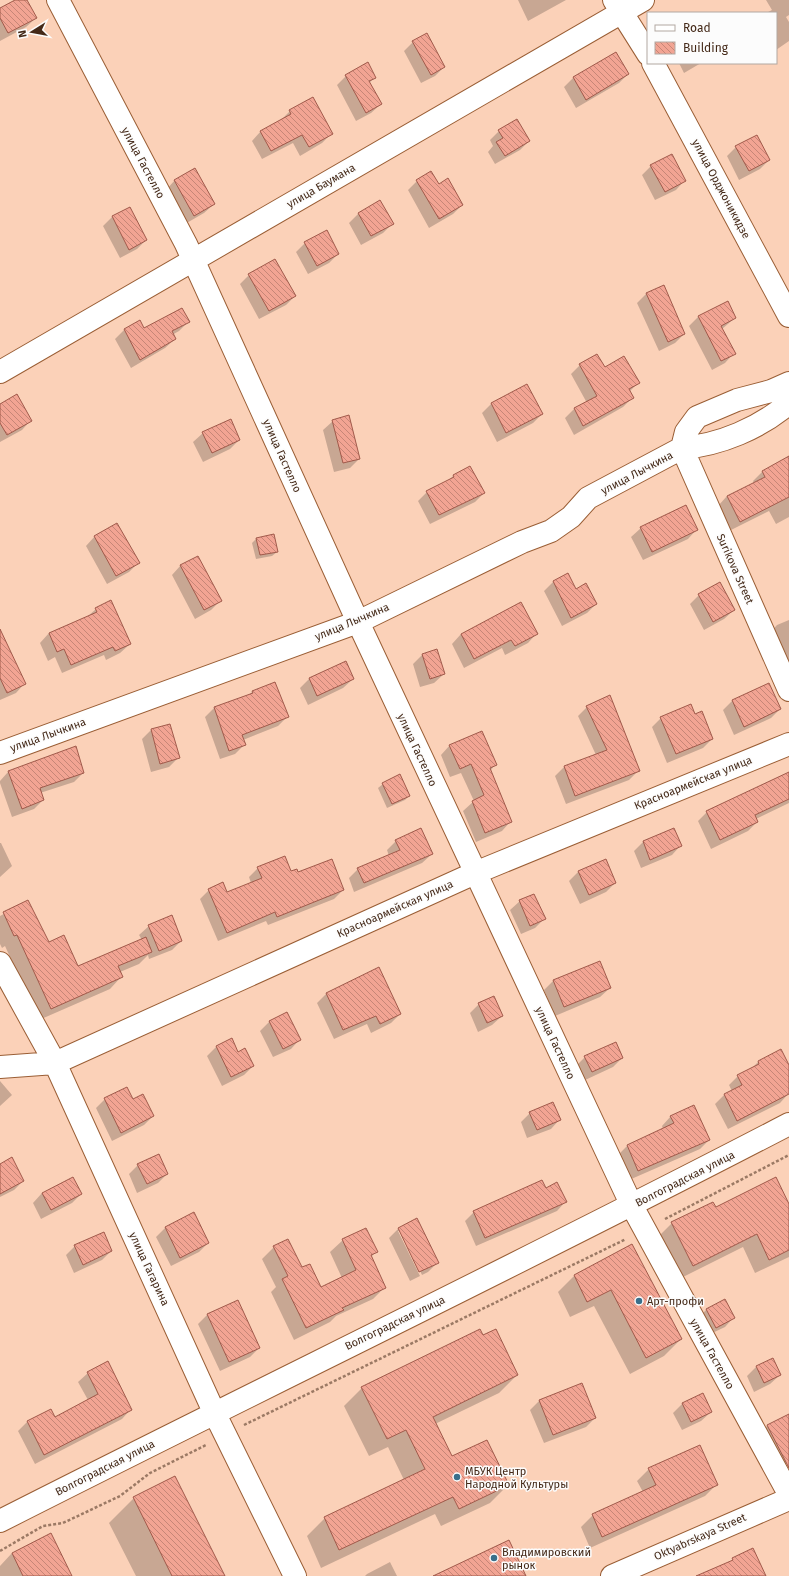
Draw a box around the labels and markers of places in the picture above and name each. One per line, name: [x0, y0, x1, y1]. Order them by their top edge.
place label: Арт-профи: [647, 1295, 704, 1308]
marker: Арт-профи: [634, 1296, 644, 1306]
place label: МБУК Центр Народной Культуры: [465, 1465, 568, 1491]
marker: МБУК Центр Народной Культуры: [452, 1472, 462, 1482]
place label: Владимировский рынок: [502, 1546, 591, 1572]
marker: Владимировский рынок: [489, 1553, 499, 1563]

